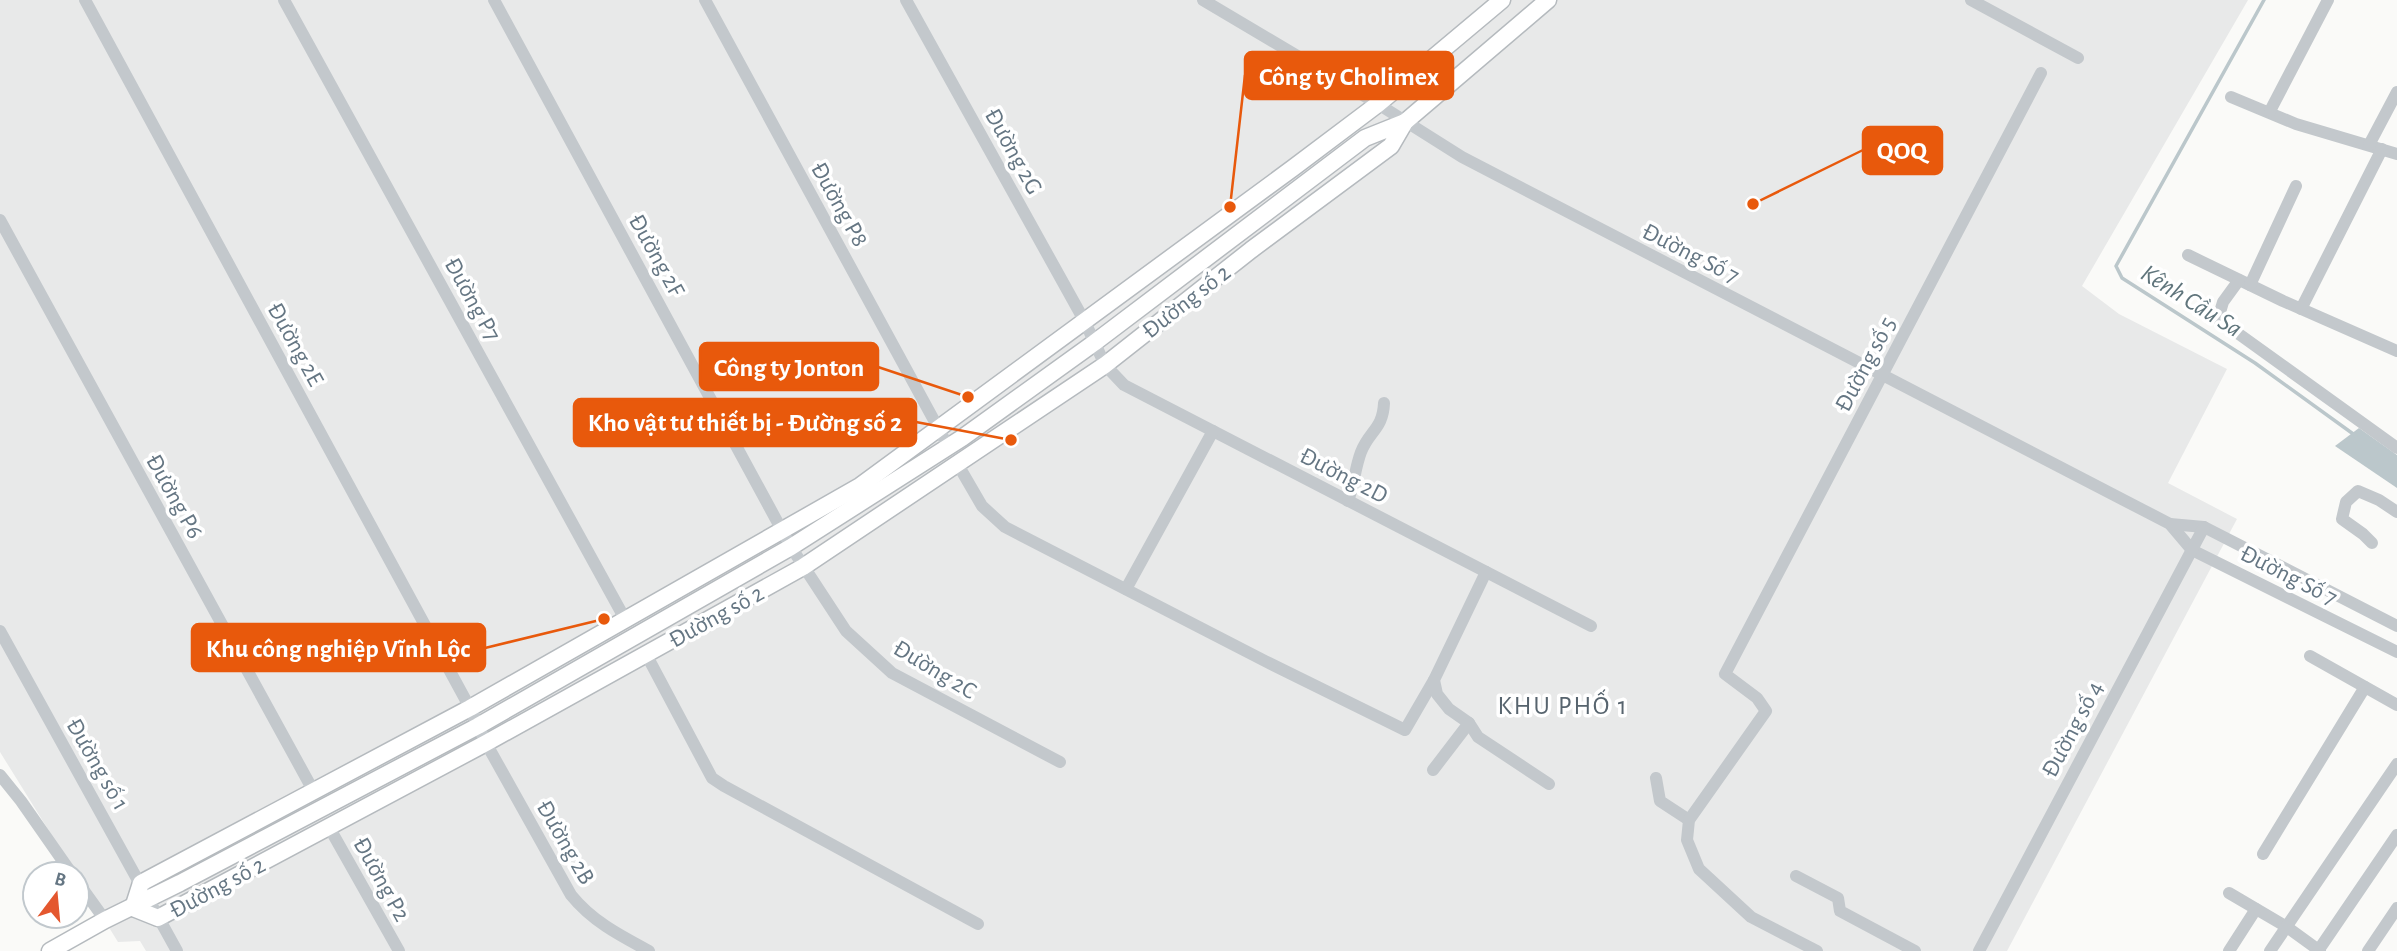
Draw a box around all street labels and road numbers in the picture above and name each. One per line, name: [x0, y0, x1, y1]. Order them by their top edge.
street label: Đường 2G: [980, 105, 1046, 198]
street label: Đường P8: [806, 158, 872, 251]
street label: Đường 2F: [624, 210, 689, 301]
street label: Đường Số 7: [1638, 219, 1743, 288]
street label: Đường P7: [440, 254, 505, 345]
street label: Đường số 2: [1138, 260, 1235, 343]
street label: Đường 2E: [263, 299, 328, 391]
street label: Đường số 5: [1831, 313, 1901, 416]
street label: Đường 2D: [1296, 444, 1391, 508]
street label: Đường P6: [141, 450, 207, 543]
street label: Đường Số 7: [2236, 541, 2341, 610]
street label: Đường số 2: [665, 581, 768, 653]
street label: Đường 2C: [889, 636, 980, 704]
street label: Đường số 4: [2038, 678, 2108, 781]
street label: Đường số 1: [61, 715, 133, 814]
street label: Đường 2B: [532, 796, 599, 889]
street label: Đường P2: [348, 833, 414, 926]
street label: Đường số 2: [166, 853, 269, 923]

